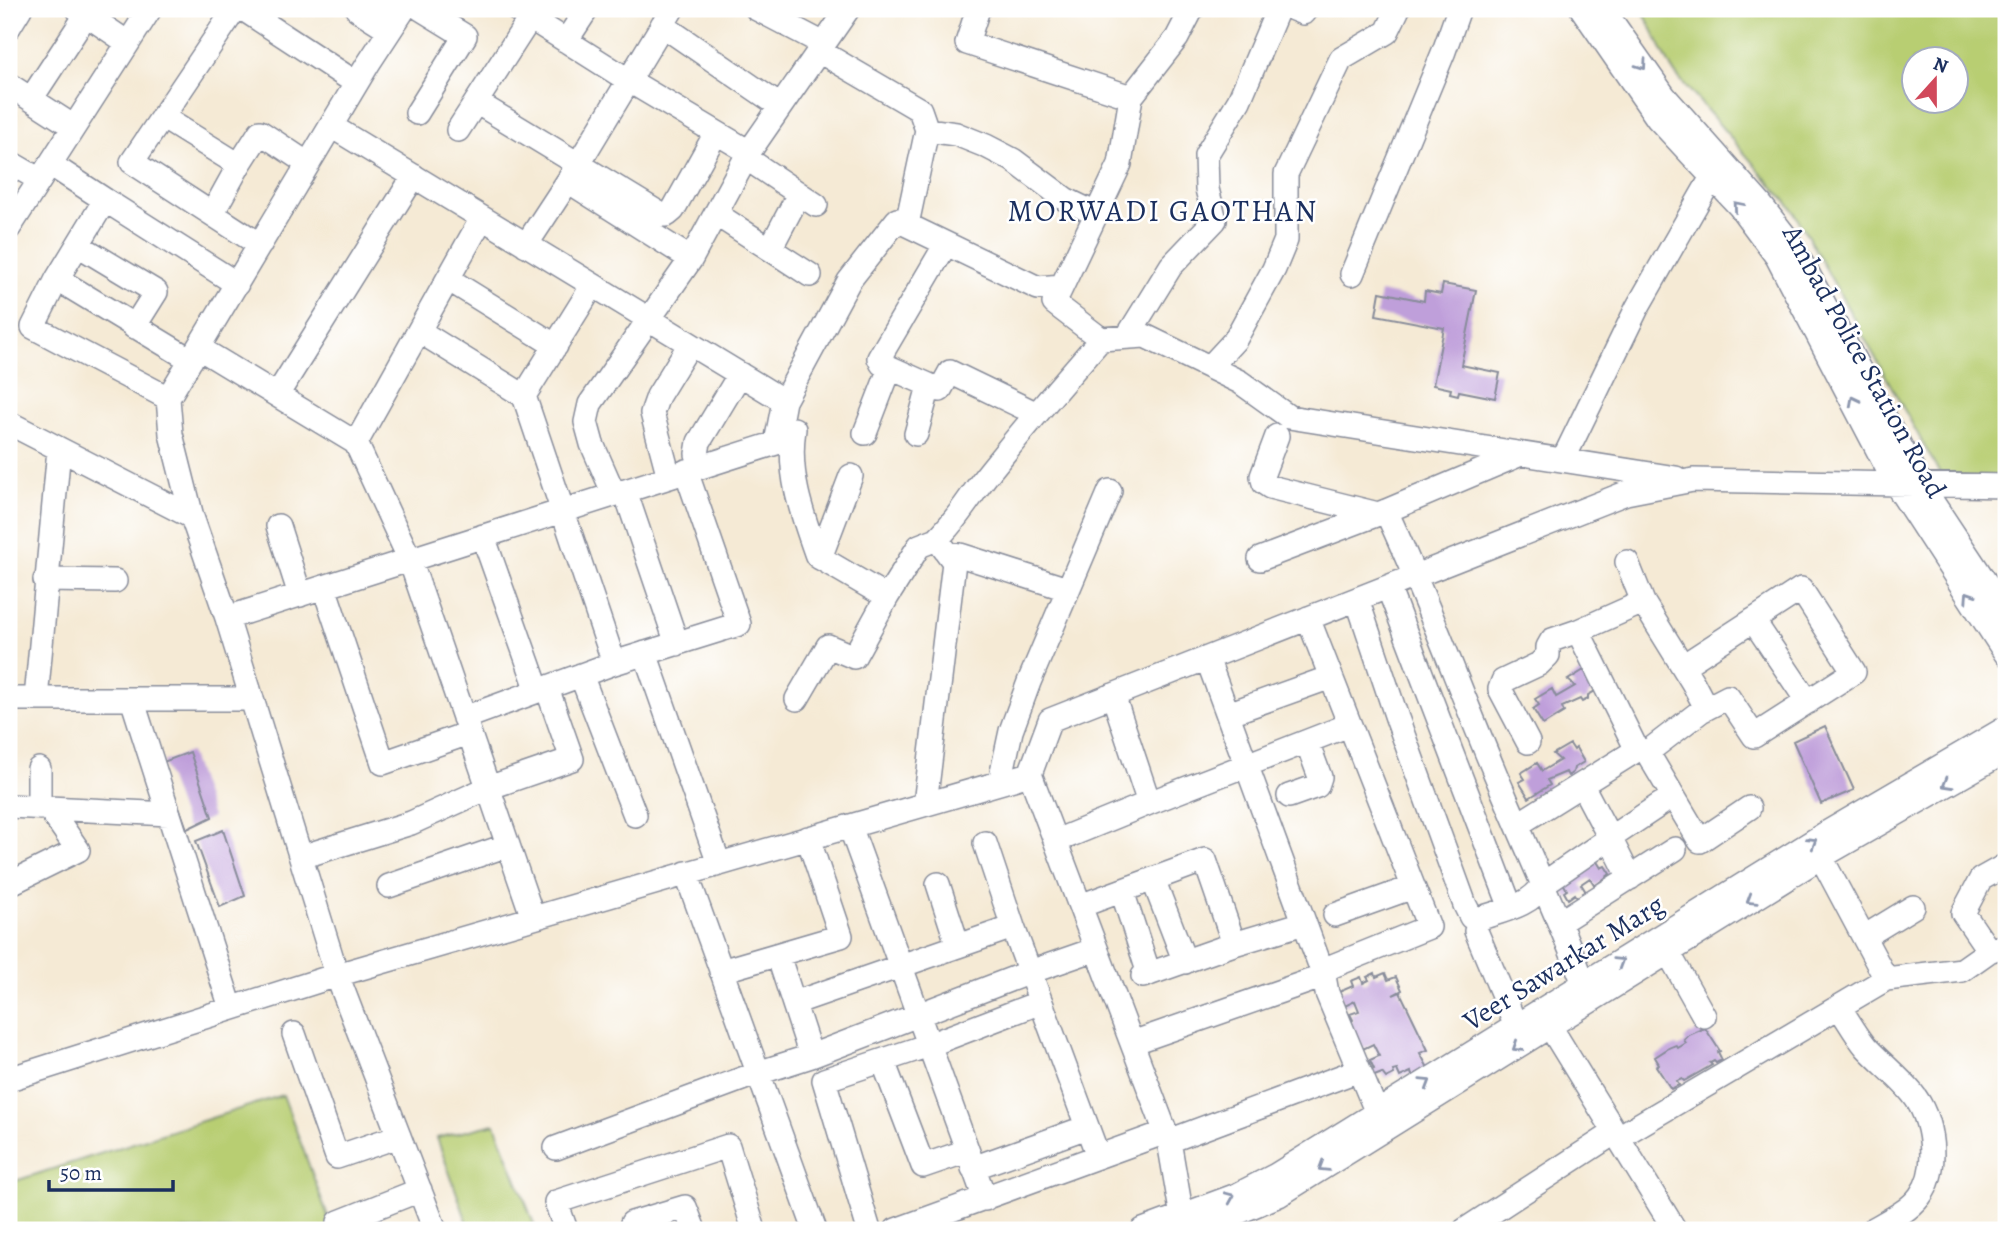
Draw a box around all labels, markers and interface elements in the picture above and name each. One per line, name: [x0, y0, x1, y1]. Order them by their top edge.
north arrow: [1899, 46, 1969, 116]
text: N: [1930, 50, 1952, 80]
one-way arrow: [1634, 57, 1646, 70]
district label: MORWADI GAOTHAN: [1008, 191, 1318, 231]
one-way arrow: [1734, 201, 1746, 214]
street label: Ambad Police Station Road: [1773, 217, 1956, 506]
one-way arrow: [1848, 396, 1862, 408]
one-way arrow: [1964, 591, 1977, 604]
one-way arrow: [1942, 776, 1954, 789]
one-way arrow: [1804, 837, 1817, 850]
street label: Veer Sawarkar Marg: [1455, 886, 1671, 1040]
one-way arrow: [1746, 892, 1759, 905]
one-way arrow: [1612, 958, 1625, 971]
one-way arrow: [1511, 1038, 1524, 1051]
one-way arrow: [1418, 1078, 1431, 1091]
scale bar: [49, 1148, 173, 1192]
one-way arrow: [1318, 1158, 1331, 1171]
text: 50 m: [60, 1159, 102, 1187]
one-way arrow: [1223, 1192, 1235, 1206]

